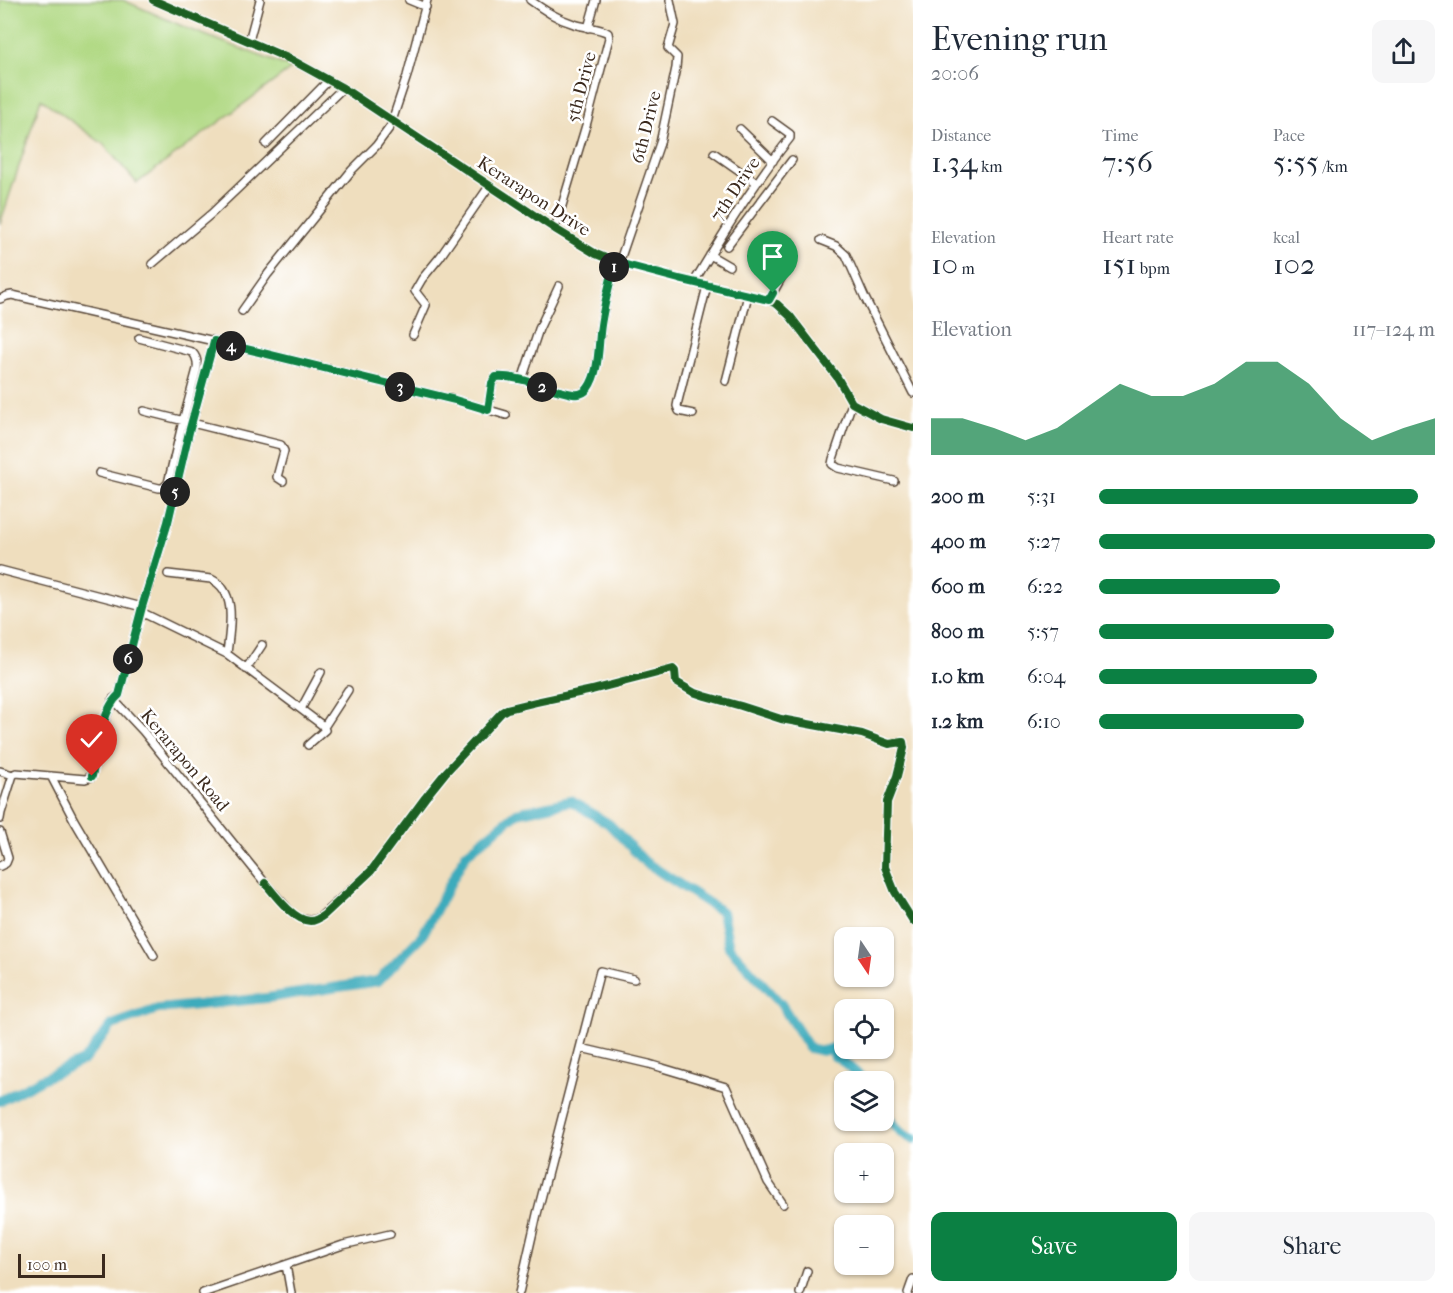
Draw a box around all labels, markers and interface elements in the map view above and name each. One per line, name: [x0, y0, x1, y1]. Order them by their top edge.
text: Evening run: [931, 20, 1108, 59]
button: share: [1372, 20, 1435, 83]
street label: 5th Drive: [562, 49, 601, 125]
text: 20:06: [931, 62, 979, 85]
street label: 6th Drive: [627, 89, 666, 166]
text: Distance: [931, 126, 991, 145]
text: Time: [1102, 126, 1138, 145]
text: Pace: [1273, 126, 1305, 145]
text: 1.34: [931, 145, 978, 180]
text: 7:56: [1102, 145, 1153, 180]
text: 5:55: [1273, 145, 1319, 180]
street label: Kerarapon Drive: [473, 152, 594, 241]
street label: 7th Drive: [706, 153, 765, 225]
text: km: [978, 157, 1002, 176]
text: /km: [1319, 157, 1348, 176]
text: Elevation: [931, 228, 996, 247]
text: Heart rate: [1102, 228, 1174, 247]
text: kcal: [1273, 228, 1300, 247]
pin: [747, 231, 798, 293]
icon: arrive: [756, 240, 789, 273]
text: 10: [931, 247, 958, 282]
text: 151: [1102, 247, 1136, 282]
text: 102: [1273, 247, 1316, 282]
pin: 1: [599, 252, 629, 282]
text: 1: [611, 257, 617, 276]
text: m: [958, 259, 975, 278]
text: bpm: [1136, 259, 1170, 278]
text: Elevation: [931, 318, 1012, 341]
text: 117–124 m: [1352, 318, 1435, 341]
pin: 4: [216, 331, 246, 361]
text: 4: [226, 336, 236, 355]
pin: 3: [385, 372, 415, 402]
pin: 2: [527, 372, 557, 402]
text: 3: [397, 377, 403, 396]
text: 2: [538, 377, 546, 396]
pin: 5: [160, 477, 190, 507]
text: 5: [172, 482, 178, 501]
text: 200 m: [931, 485, 984, 508]
text: 5:31: [1027, 485, 1056, 508]
text: 400 m: [931, 530, 986, 553]
text: 5:27: [1027, 530, 1060, 553]
text: 600 m: [931, 575, 985, 598]
text: 6:22: [1027, 575, 1063, 598]
text: 800 m: [931, 620, 984, 643]
text: 5:57: [1027, 620, 1059, 643]
pin: 6: [113, 644, 143, 674]
text: 6: [124, 649, 132, 668]
text: 1.0 km: [931, 665, 984, 688]
text: 6:04: [1027, 665, 1065, 688]
street label: Kerarapon Road: [136, 705, 234, 816]
text: 1.2 km: [931, 710, 984, 733]
text: 6:10: [1027, 710, 1061, 733]
pin: [66, 714, 117, 776]
icon: check: [75, 723, 108, 756]
north arrow: [834, 927, 894, 987]
map controls: [834, 927, 894, 1275]
button: locate: [834, 999, 894, 1059]
button: layers: [834, 1071, 894, 1131]
button: +: [834, 1143, 894, 1203]
button: Save: [931, 1212, 1177, 1281]
button: Share: [1189, 1212, 1435, 1281]
button: −: [834, 1215, 894, 1275]
scale bar: [18, 1251, 105, 1278]
text: 100 m: [27, 1255, 67, 1274]

